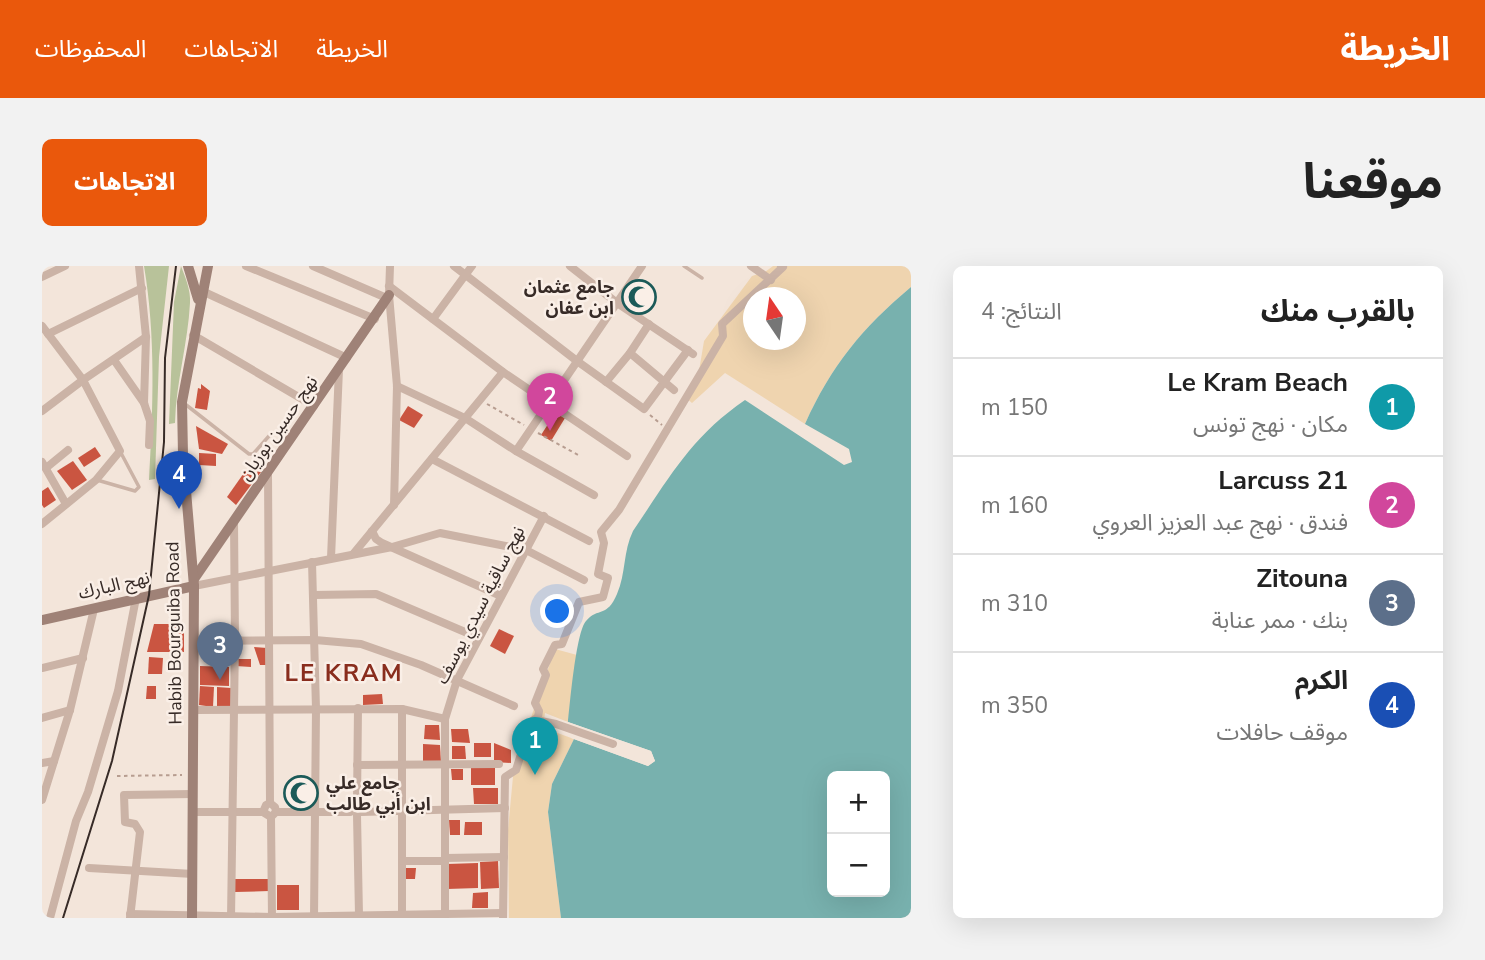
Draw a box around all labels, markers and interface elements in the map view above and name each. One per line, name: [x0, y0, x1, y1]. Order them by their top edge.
text: الخريطة: [1340, 27, 1450, 72]
text: المحفوظات: [35, 33, 146, 65]
text: الاتجاهات: [184, 33, 278, 65]
text: الخريطة: [316, 33, 388, 65]
button: الاتجاهات: [42, 139, 207, 226]
text: موقعنا: [1303, 148, 1443, 215]
place label: جامع عثمان ابن عفان: [524, 275, 614, 320]
mosque icon: جامع عثمان ابن عفان: [620, 278, 658, 316]
north arrow: [743, 287, 806, 350]
text: بالقرب منك: [1261, 291, 1415, 332]
text: النتائج: 4: [981, 296, 1062, 327]
text: Le Kram Beach: [1167, 365, 1348, 400]
street label: نهج حسين بوزيان: [233, 371, 324, 486]
pin: 2: [527, 373, 573, 431]
text: 150 m: [981, 392, 1048, 423]
text: 1: [1385, 392, 1399, 423]
text: مكان · نهج تونس: [1193, 409, 1348, 440]
pin: 4: [156, 451, 202, 509]
text: Larcuss 21: [1218, 463, 1348, 498]
text: 160 m: [981, 490, 1048, 521]
text: 2: [1385, 490, 1399, 521]
text: فندق · نهج عبد العزيز العروي: [1092, 507, 1348, 538]
street label: نهج ساقية سيدي يوسف: [430, 522, 531, 689]
street label: Habib Bourguiba Road: [160, 541, 188, 725]
text: Zitouna: [1256, 561, 1348, 596]
street label: نهج البارك: [76, 565, 152, 606]
text: 310 m: [981, 588, 1048, 619]
text: 3: [1385, 588, 1399, 619]
your location: [540, 594, 574, 628]
text: بنك · ممر عنابة: [1212, 605, 1348, 636]
pin: 3: [197, 622, 243, 680]
district label: LE KRAM: [284, 657, 404, 689]
text: الكرم: [1295, 663, 1348, 698]
text: 350 m: [981, 690, 1048, 721]
text: 4: [1385, 690, 1399, 721]
pin: 1: [512, 717, 558, 775]
text: موقف حافلات: [1216, 717, 1348, 748]
place label: جامع علي ابن أبي طالب: [326, 771, 431, 818]
map controls: [827, 771, 890, 897]
button: +: [827, 771, 890, 834]
mosque icon: جامع علي ابن أبي طالب: [282, 774, 320, 812]
button: −: [827, 834, 890, 897]

